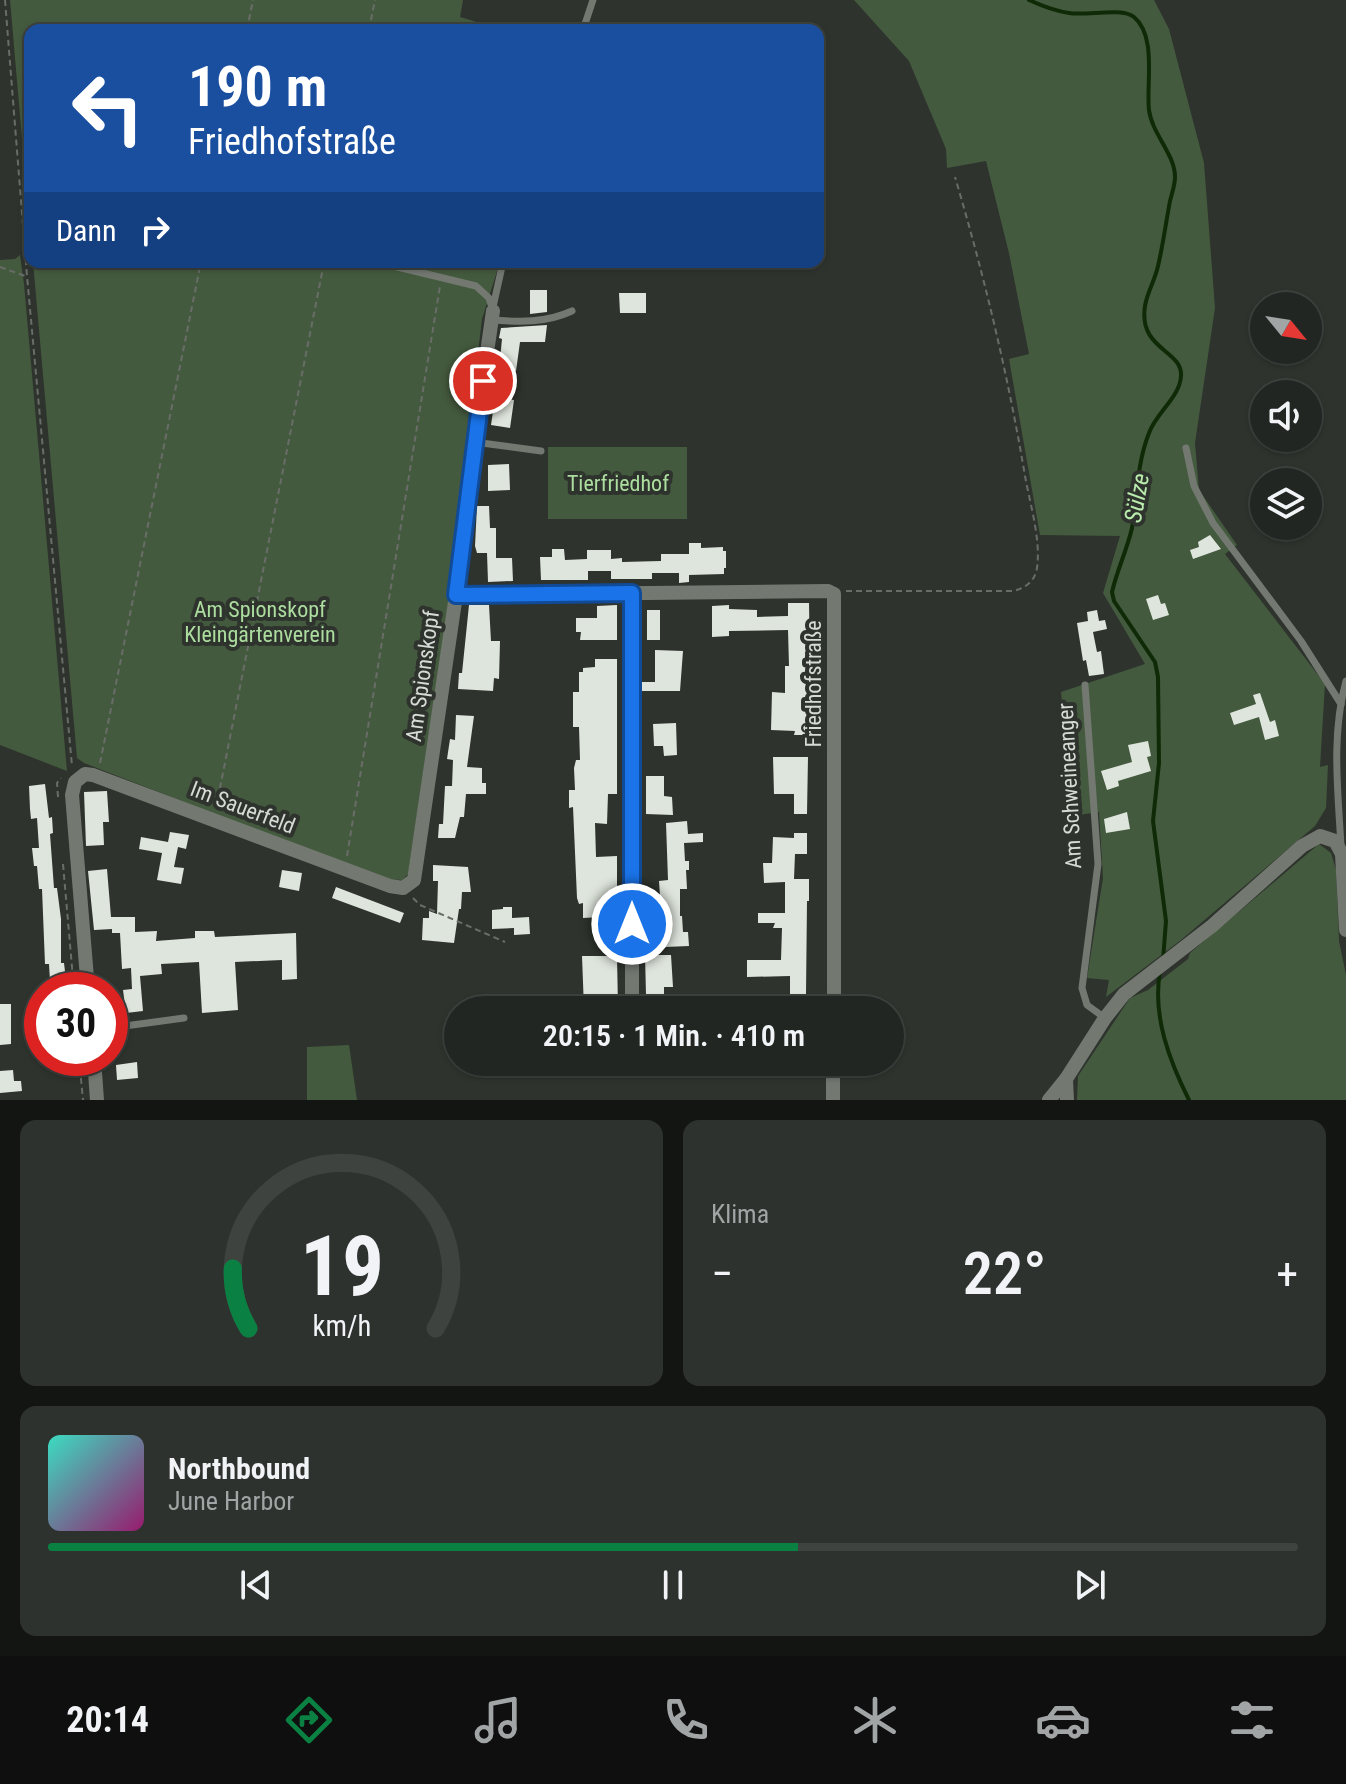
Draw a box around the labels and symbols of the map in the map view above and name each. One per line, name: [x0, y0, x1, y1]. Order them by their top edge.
north arrow: [1250, 292, 1322, 364]
pin: [449, 347, 517, 415]
park label: Tierfriedhof: [567, 471, 669, 496]
water label: Sülze: [1119, 471, 1155, 525]
park label: Am Spionskopf Kleingärtenverein: [184, 597, 336, 647]
street label: Am Spionskopf: [401, 609, 444, 743]
street label: Friedhofstraße: [801, 620, 826, 748]
street label: Am Schweineanger: [1053, 702, 1086, 870]
street label: Im Sauerfeld: [187, 776, 299, 839]
position arrow: [590, 882, 674, 966]
speed limit sign: 30: [24, 972, 128, 1076]

